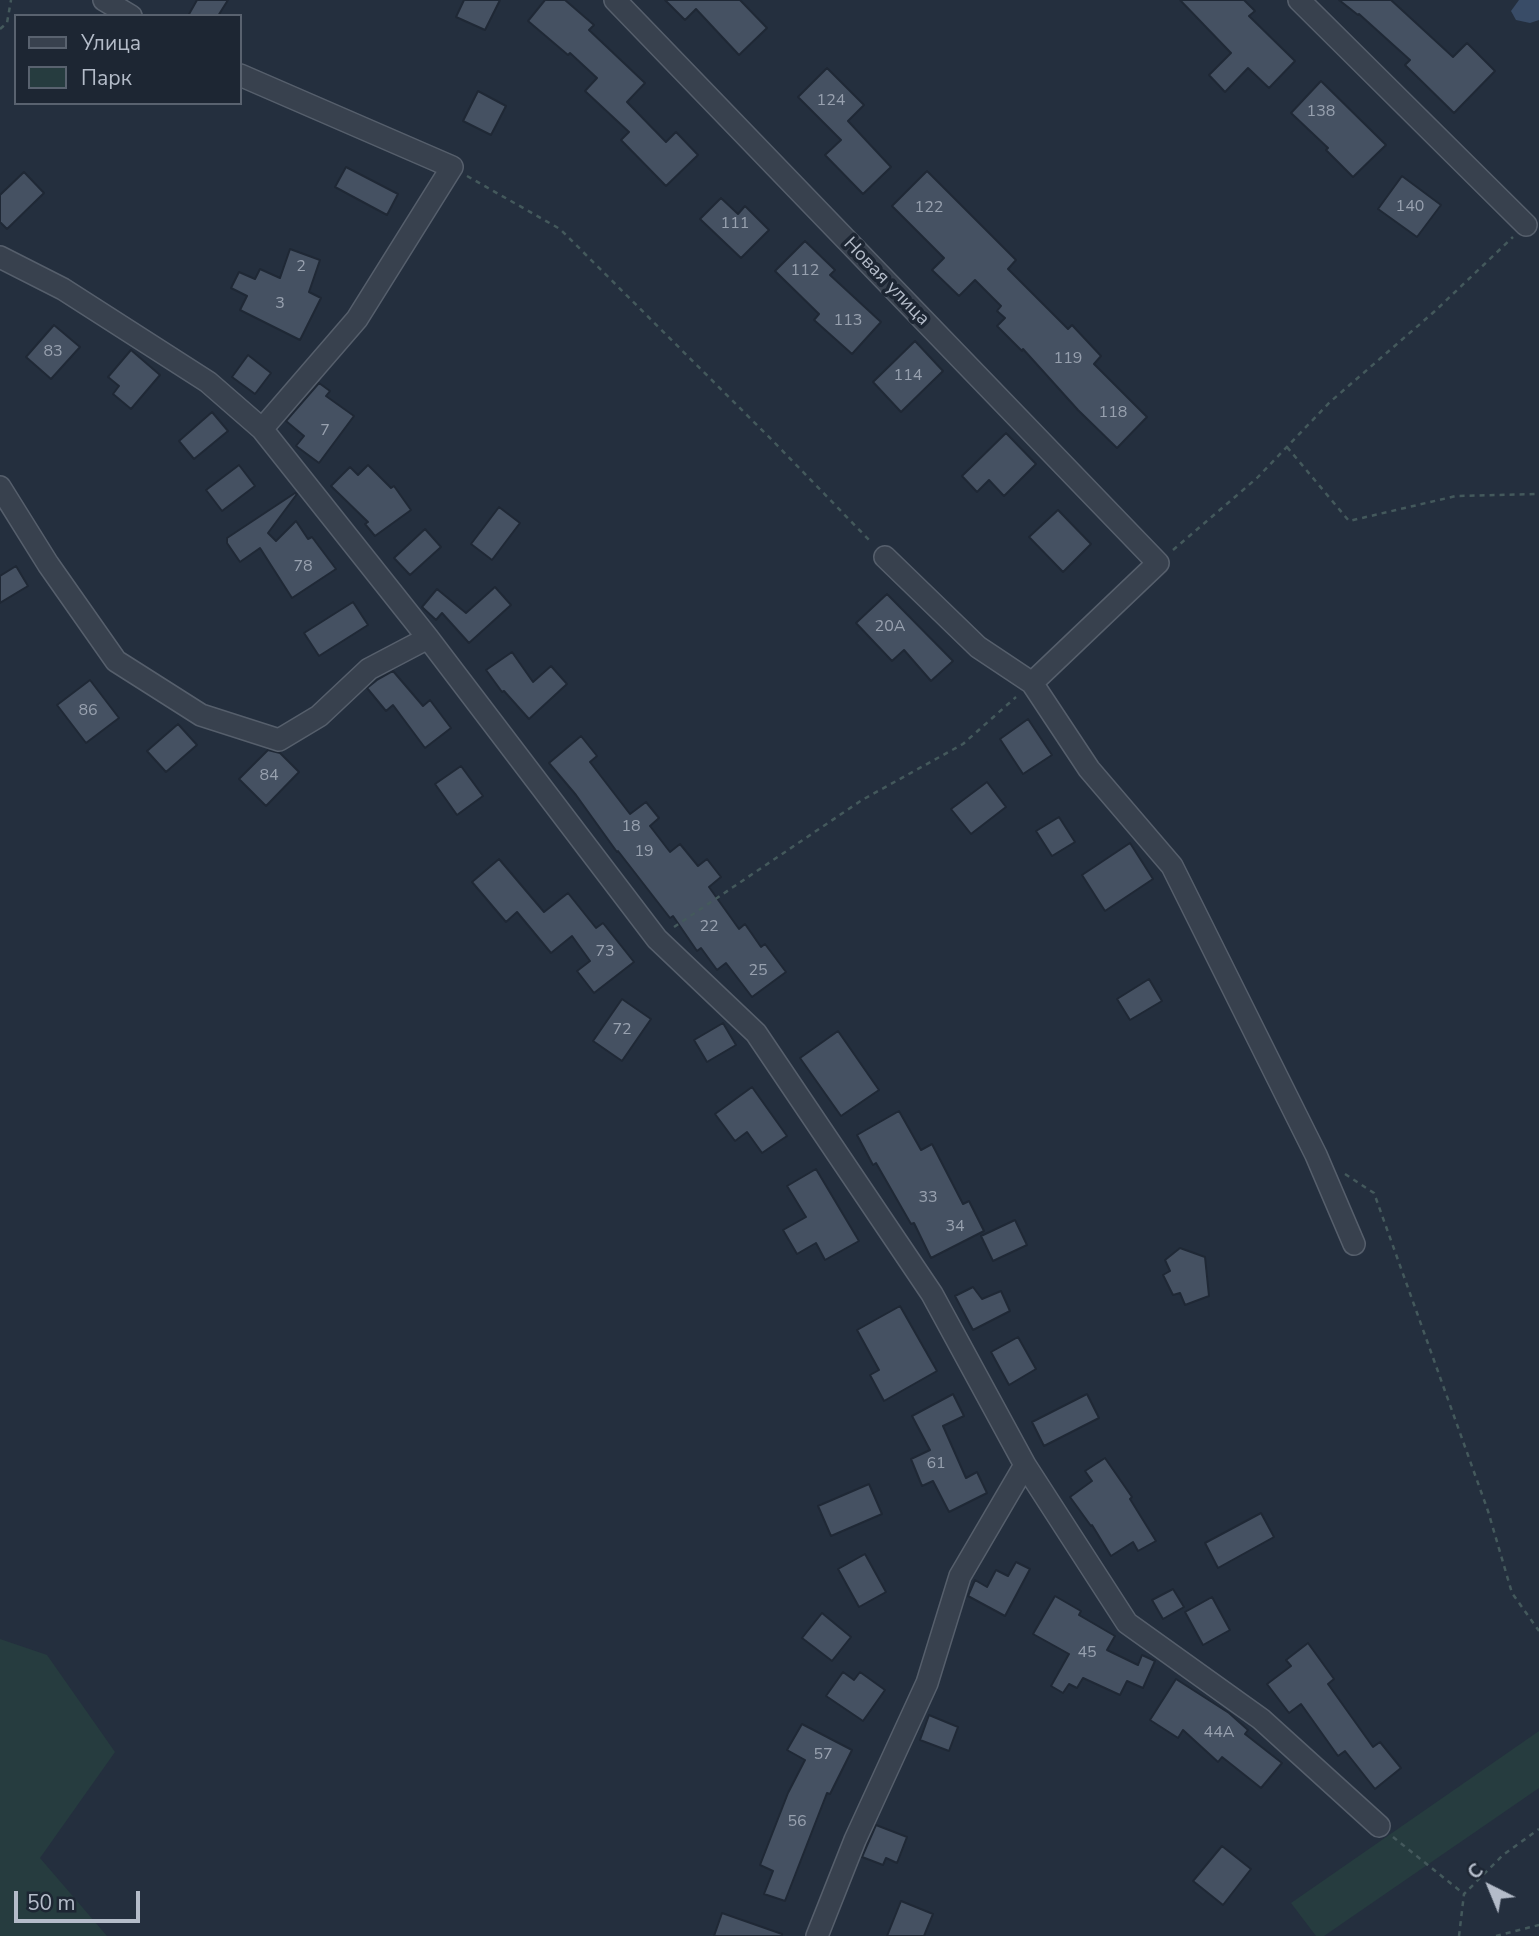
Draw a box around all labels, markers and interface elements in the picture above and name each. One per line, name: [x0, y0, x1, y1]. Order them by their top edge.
legend: [14, 14, 242, 105]
text: Улица: [81, 29, 141, 57]
text: Парк: [81, 64, 132, 92]
house number: 124: [817, 91, 845, 111]
house number: 138: [1307, 102, 1335, 122]
house number: 140: [1396, 197, 1424, 217]
house number: 122: [915, 198, 943, 218]
house number: 111: [721, 214, 749, 234]
street label: Новая улица: [838, 233, 934, 331]
house number: 2: [296, 257, 306, 277]
house number: 112: [791, 261, 819, 281]
house number: 3: [275, 294, 285, 314]
house number: 113: [834, 311, 862, 331]
house number: 83: [43, 342, 63, 362]
house number: 119: [1054, 349, 1082, 369]
house number: 114: [894, 366, 922, 386]
house number: 118: [1099, 403, 1127, 423]
house number: 7: [320, 421, 330, 441]
house number: 78: [293, 557, 313, 577]
house number: 20А: [875, 617, 905, 637]
house number: 86: [78, 701, 98, 721]
house number: 84: [259, 766, 279, 786]
house number: 18: [621, 817, 641, 837]
house number: 19: [634, 842, 654, 862]
house number: 22: [699, 917, 719, 937]
house number: 73: [595, 942, 615, 962]
house number: 25: [748, 961, 768, 981]
house number: 72: [612, 1020, 632, 1040]
house number: 33: [918, 1188, 938, 1208]
house number: 34: [945, 1217, 965, 1237]
house number: 61: [926, 1454, 946, 1474]
house number: 45: [1077, 1643, 1097, 1663]
house number: 44А: [1204, 1723, 1234, 1743]
house number: 57: [813, 1745, 833, 1765]
house number: 56: [787, 1812, 807, 1832]
north arrow: [1455, 1852, 1525, 1922]
text: С: [1462, 1858, 1489, 1886]
scale bar: [18, 1876, 144, 1920]
text: 50 m: [27, 1889, 76, 1917]

